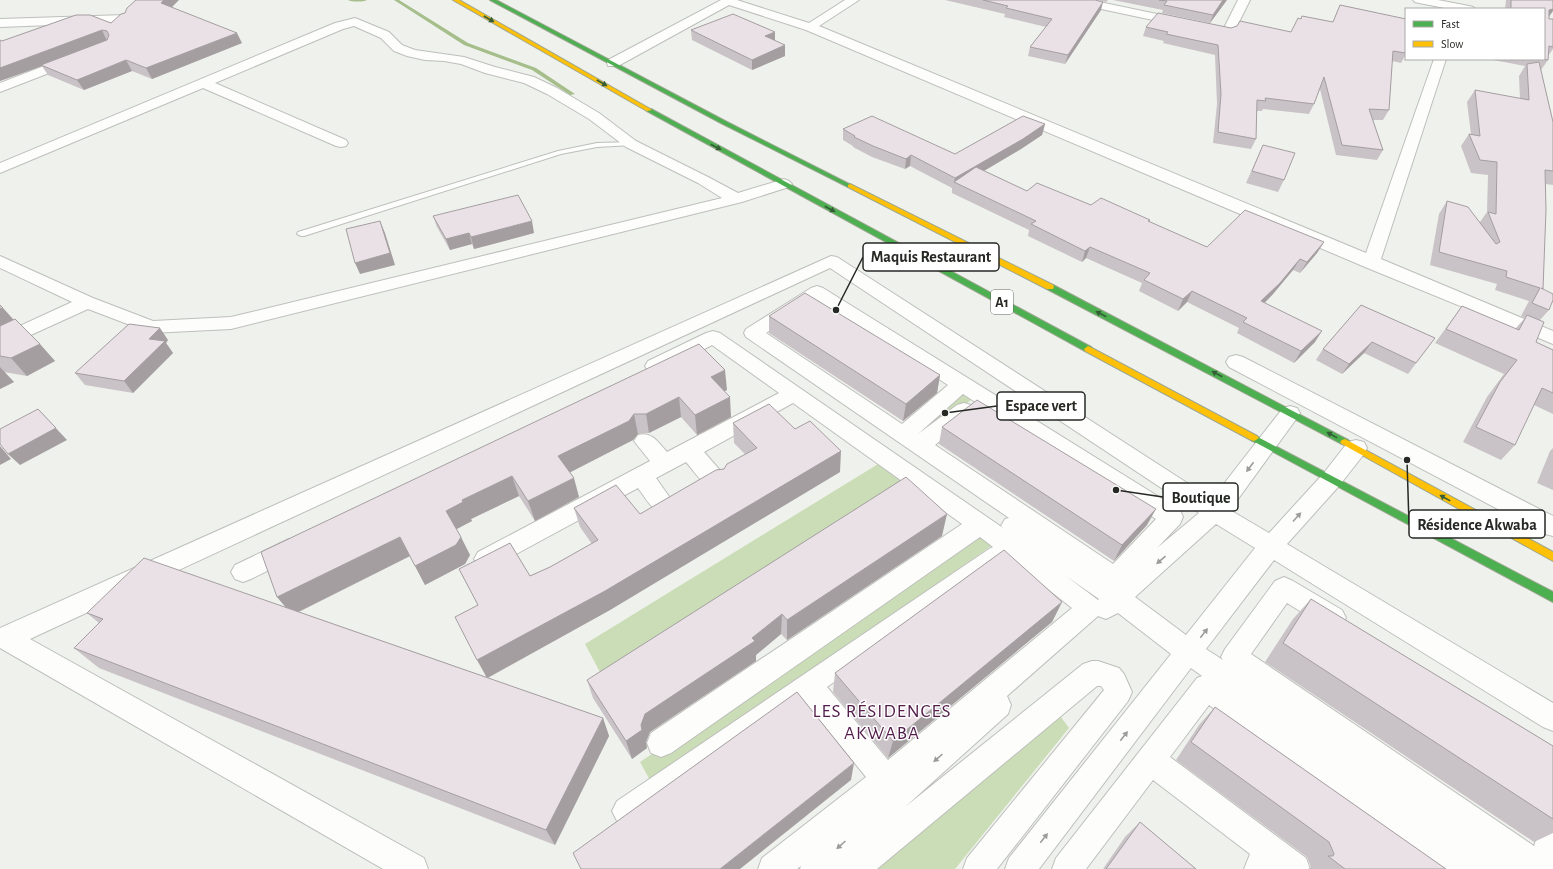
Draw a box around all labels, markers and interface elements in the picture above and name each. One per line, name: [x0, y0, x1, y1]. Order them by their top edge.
legend: [1405, 8, 1545, 60]
one-way arrow: [483, 16, 495, 23]
text: Fast: [1441, 18, 1460, 30]
text: Slow: [1441, 38, 1463, 50]
one-way arrow: [596, 80, 608, 87]
one-way arrow: [710, 144, 721, 150]
one-way arrow: [824, 206, 836, 212]
callout: Maquis Restaurant: [863, 243, 999, 271]
text: Maquis Restaurant: [871, 249, 992, 265]
road number: A1: [991, 290, 1013, 314]
one-way arrow: [1096, 310, 1107, 317]
one-way arrow: [1211, 371, 1222, 377]
callout: Espace vert: [997, 392, 1085, 420]
text: Espace vert: [1005, 398, 1078, 414]
one-way arrow: [1326, 431, 1337, 438]
one-way arrow: [1246, 461, 1254, 472]
callout: Boutique: [1163, 483, 1238, 511]
text: Boutique: [1171, 490, 1231, 506]
one-way arrow: [1439, 494, 1451, 501]
callout: Résidence Akwaba: [1409, 510, 1545, 538]
one-way arrow: [1293, 512, 1302, 522]
text: Résidence Akwaba: [1417, 517, 1537, 533]
one-way arrow: [1155, 555, 1166, 564]
one-way arrow: [1199, 628, 1208, 639]
district label: LES RÉSIDENCES AKWABA: [812, 700, 952, 743]
one-way arrow: [1120, 730, 1128, 741]
one-way arrow: [933, 754, 943, 763]
one-way arrow: [1040, 833, 1048, 844]
one-way arrow: [837, 840, 846, 849]

